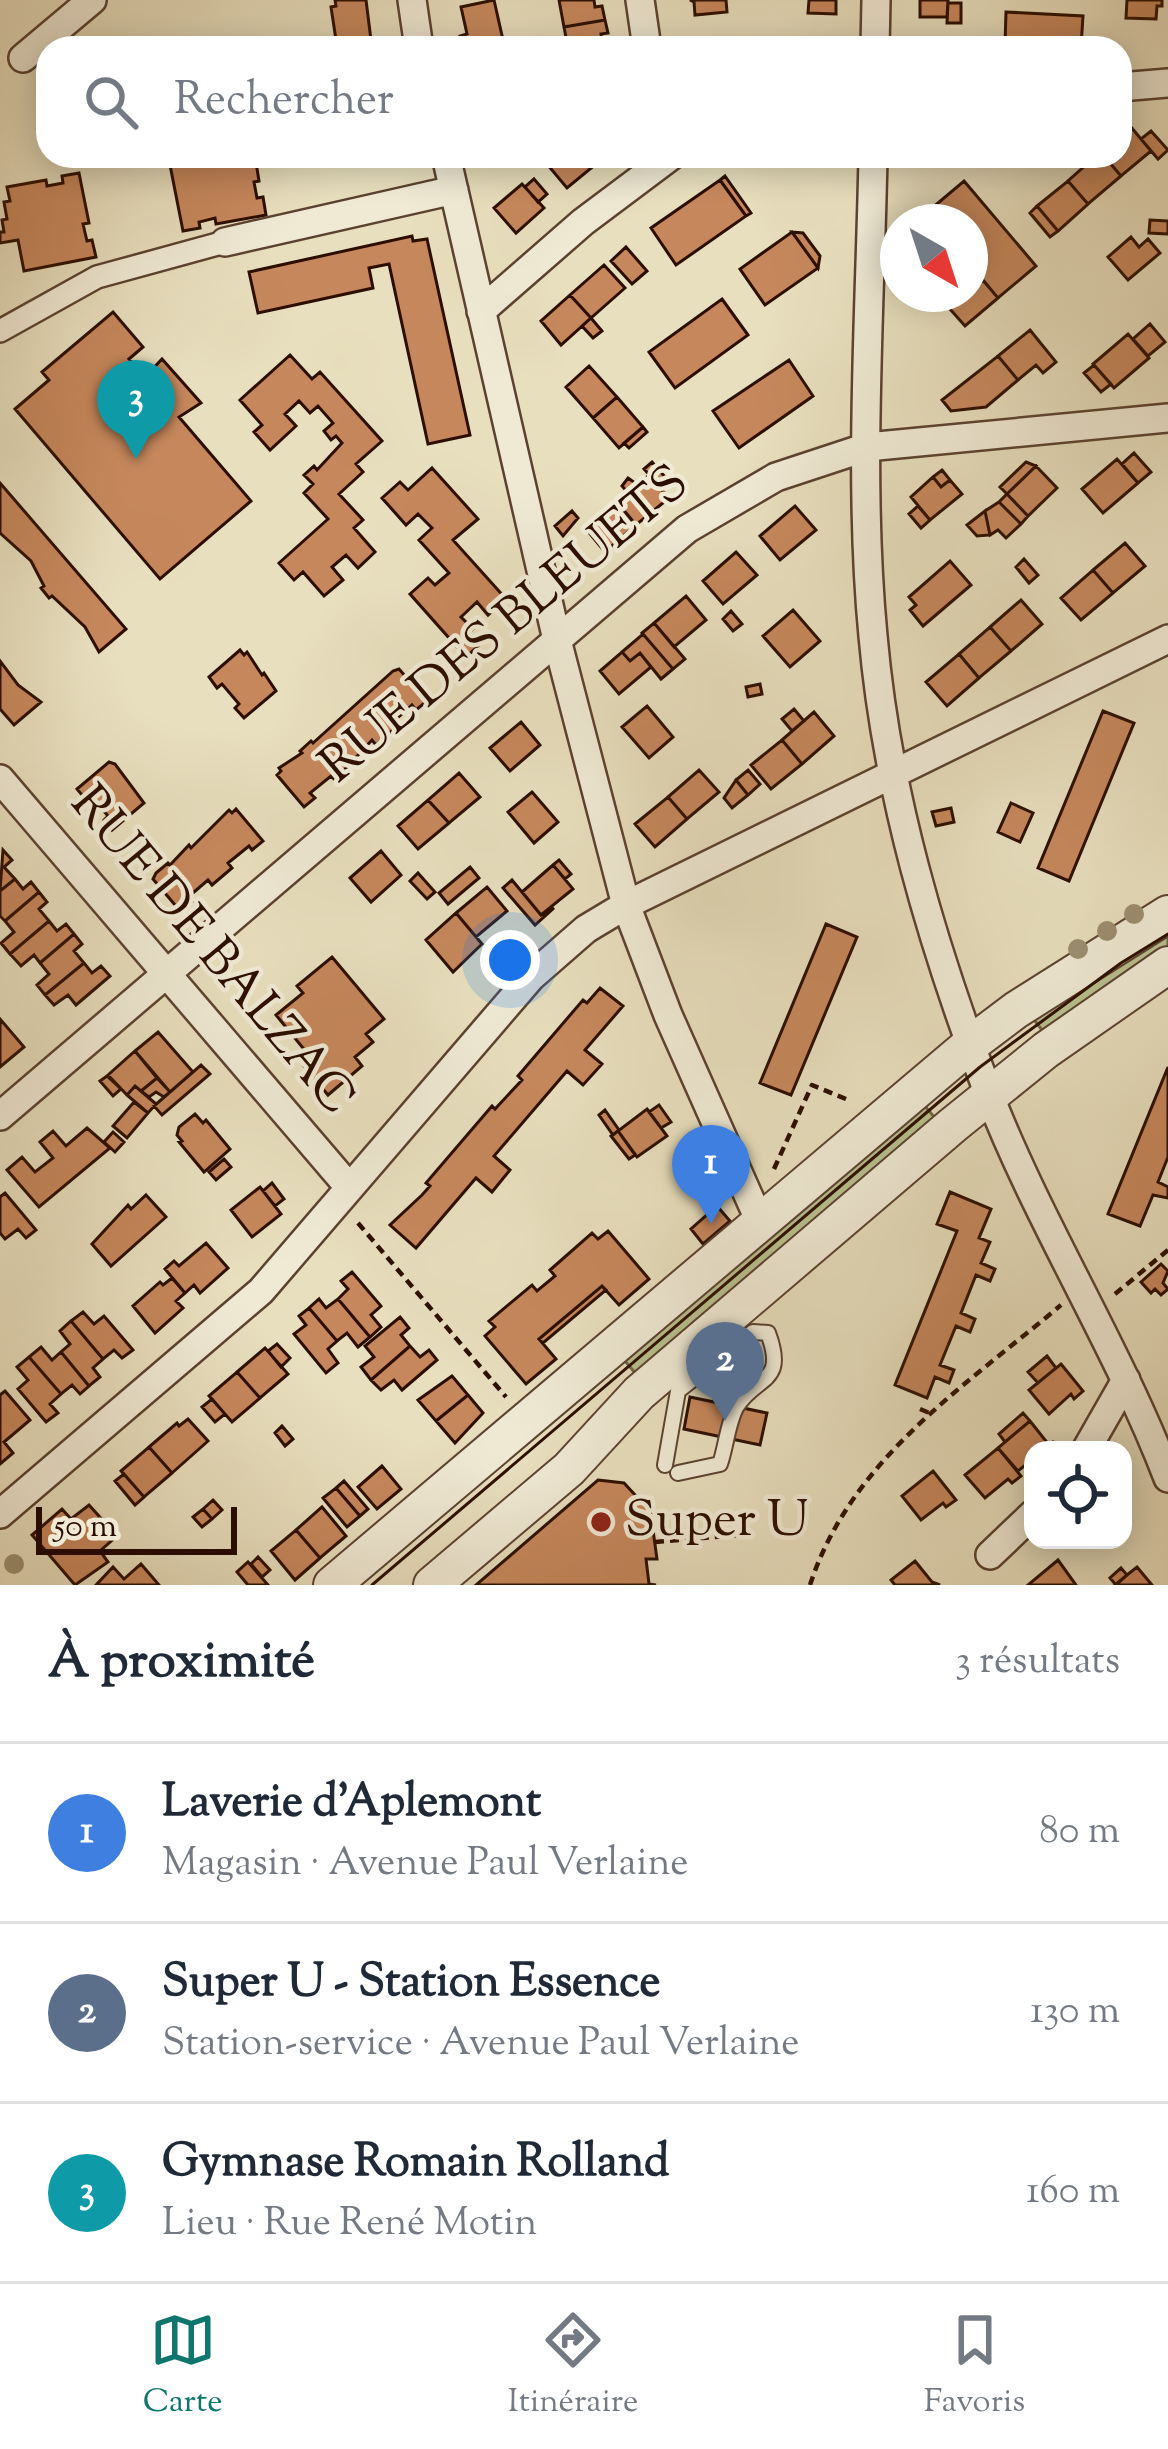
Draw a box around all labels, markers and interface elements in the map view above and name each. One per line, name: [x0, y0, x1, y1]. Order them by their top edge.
search box: [36, 36, 1132, 168]
icon: search: [78, 69, 144, 135]
text: Rechercher: [174, 70, 394, 135]
north arrow: [880, 204, 988, 312]
pin: 3: [97, 360, 175, 459]
street label: RUE DES BLEUETS: [306, 450, 706, 802]
street label: RUE DE BALZAC: [51, 771, 371, 1133]
your location: [480, 930, 540, 990]
pin: 1: [672, 1125, 750, 1224]
pin: 2: [686, 1322, 764, 1421]
map controls: [1024, 1441, 1132, 1549]
button: locate: [1024, 1441, 1132, 1549]
place label: Super U: [625, 1486, 808, 1559]
scale bar: [36, 1501, 237, 1554]
text: 50 m: [54, 1504, 117, 1552]
marker: Super U: [588, 1509, 614, 1535]
text: À proximité: [48, 1627, 315, 1700]
text: 3 résultats: [955, 1635, 1120, 1691]
text: Laverie d'Aplemont: [162, 1772, 541, 1837]
text: 1: [80, 1805, 94, 1861]
text: 80 m: [1039, 1805, 1120, 1861]
text: Magasin · Avenue Paul Verlaine: [162, 1837, 688, 1893]
text: Super U - Station Essence: [162, 1952, 661, 2017]
text: 2: [78, 1985, 96, 2041]
text: 130 m: [1030, 1985, 1120, 2041]
text: Station-service · Avenue Paul Verlaine: [162, 2017, 799, 2073]
text: Gymnase Romain Rolland: [162, 2132, 669, 2197]
text: 3: [79, 2165, 95, 2221]
text: 160 m: [1026, 2165, 1120, 2221]
text: Lieu · Rue René Motin: [162, 2197, 537, 2253]
tab: Carte: [143, 2307, 223, 2427]
tab: Itinéraire: [508, 2307, 638, 2427]
tab: Favoris: [924, 2307, 1025, 2427]

